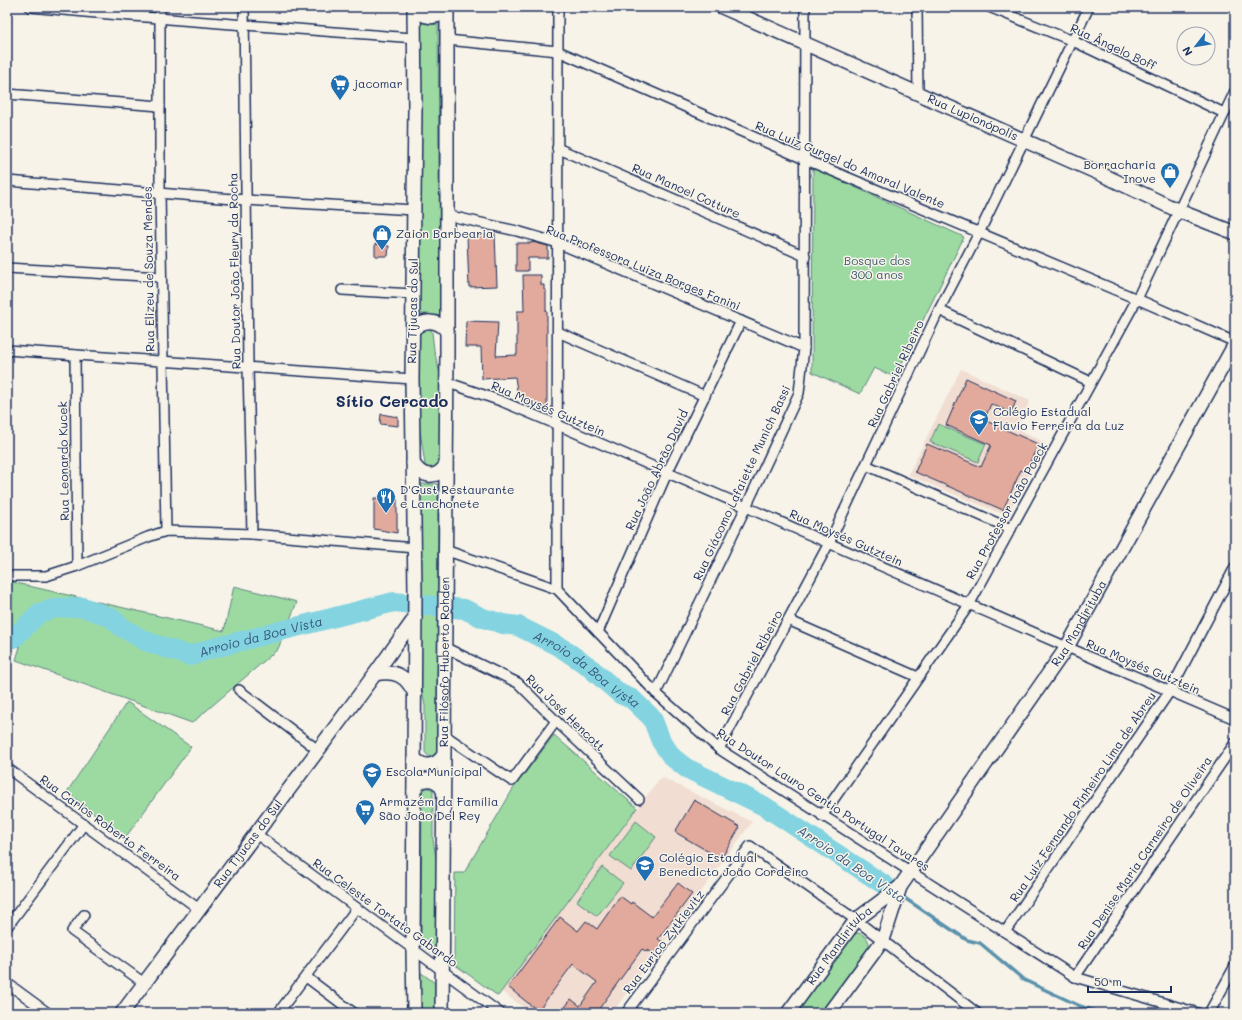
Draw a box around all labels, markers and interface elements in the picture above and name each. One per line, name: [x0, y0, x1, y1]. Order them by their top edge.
street label: Rua Ângelo Boff: [1068, 19, 1159, 73]
north arrow: [1176, 26, 1216, 66]
text: N: [1178, 44, 1196, 59]
supermarket icon: jacomar: [329, 73, 351, 101]
place label: jacomar: [353, 75, 403, 91]
street label: Rua Lupionópolis: [925, 90, 1021, 144]
street label: Rua Luiz Gurgel do Amaral Valente: [753, 117, 948, 211]
place label: Borracharia Inove: [1083, 156, 1156, 186]
street label: Rua Manoel Cotture: [630, 159, 743, 221]
shop icon: Borracharia Inove: [1159, 161, 1181, 189]
street label: Rua Doutor João Fleury da Rocha: [224, 173, 244, 370]
street label: Rua Elizeu de Souza Mendes: [139, 186, 157, 352]
street label: Rua Professora Luiza Borges Fanini: [544, 221, 743, 314]
shop icon: Zaion Barbearia: [371, 223, 393, 251]
place label: Zaion Barbearia: [396, 225, 494, 241]
park label: Bosque dos 300 anos: [844, 252, 910, 282]
street label: Rua Tijucas do Sul: [403, 258, 421, 364]
street label: Rua Gabriel Ribeiro: [863, 317, 927, 430]
street label: Rua Moysés Gutztein: [489, 377, 608, 439]
street label: Rua Giácomo Lafaiette Munich Bassi: [689, 382, 793, 583]
district label: Sítio Cercado: [336, 390, 449, 411]
street label: Rua Leonardo Kucek: [54, 401, 72, 521]
place label: Colégio Estadual Flávio Ferreira da Luz: [993, 403, 1125, 433]
street label: Rua João Abrão David: [621, 406, 691, 533]
school or university icon: Colégio Estadual Flávio Ferreira da Luz: [968, 408, 990, 436]
street label: Rua Professor João Poeck: [962, 439, 1051, 582]
place label: D'Gust Restaurante e Lanchonete: [400, 481, 514, 511]
restaurant icon: D'Gust Restaurante e Lanchonete: [375, 486, 397, 514]
street label: Rua Moysés Gutztein: [787, 505, 905, 569]
street label: Rua Filósofo Huberto Rohden: [435, 577, 452, 747]
street label: Rua Mandirituba: [1047, 577, 1110, 669]
street label: Rua Gabriel Ribeiro: [717, 607, 786, 718]
water label: Arroio da Boa Vista: [196, 612, 324, 660]
water label: Arroio da Boa Vista: [531, 626, 645, 711]
street label: Rua Moysés Gutztein: [1084, 635, 1203, 697]
street label: Rua José Hencott: [523, 670, 609, 754]
street label: Rua Luiz Fernando Pinheiro Lima de Abreu: [1006, 688, 1159, 905]
street label: Rua Doutor Lauro Gentio Portugal Tavares: [714, 724, 933, 874]
street label: Rua Denise Maria Carneiro de Oliveira: [1073, 753, 1215, 952]
school or university icon: Escola Municipal: [361, 761, 383, 789]
place label: Escola Municipal: [386, 763, 482, 779]
street label: Rua Carlos Roberto Ferreira: [37, 771, 184, 884]
place label: Armazém da Família São João Del Rey: [379, 793, 498, 823]
street label: Rua Tijucas do Sul: [209, 796, 285, 890]
supermarket icon: Armazém da Família São João Del Rey: [354, 798, 376, 826]
water label: Arroio da Boa Vista: [795, 821, 910, 906]
place label: Colégio Estadual Benedicto João Cordeiro: [659, 849, 808, 879]
street label: Rua Celeste Tortato Gabardo: [310, 854, 461, 970]
school or university icon: Colégio Estadual Benedicto João Cordeiro: [634, 854, 656, 882]
street label: Rua Eurico Zytkievitz: [619, 886, 708, 996]
street label: Rua Mandirituba: [802, 902, 875, 988]
scale bar: [1088, 968, 1171, 994]
text: 50 m: [1094, 973, 1122, 989]

